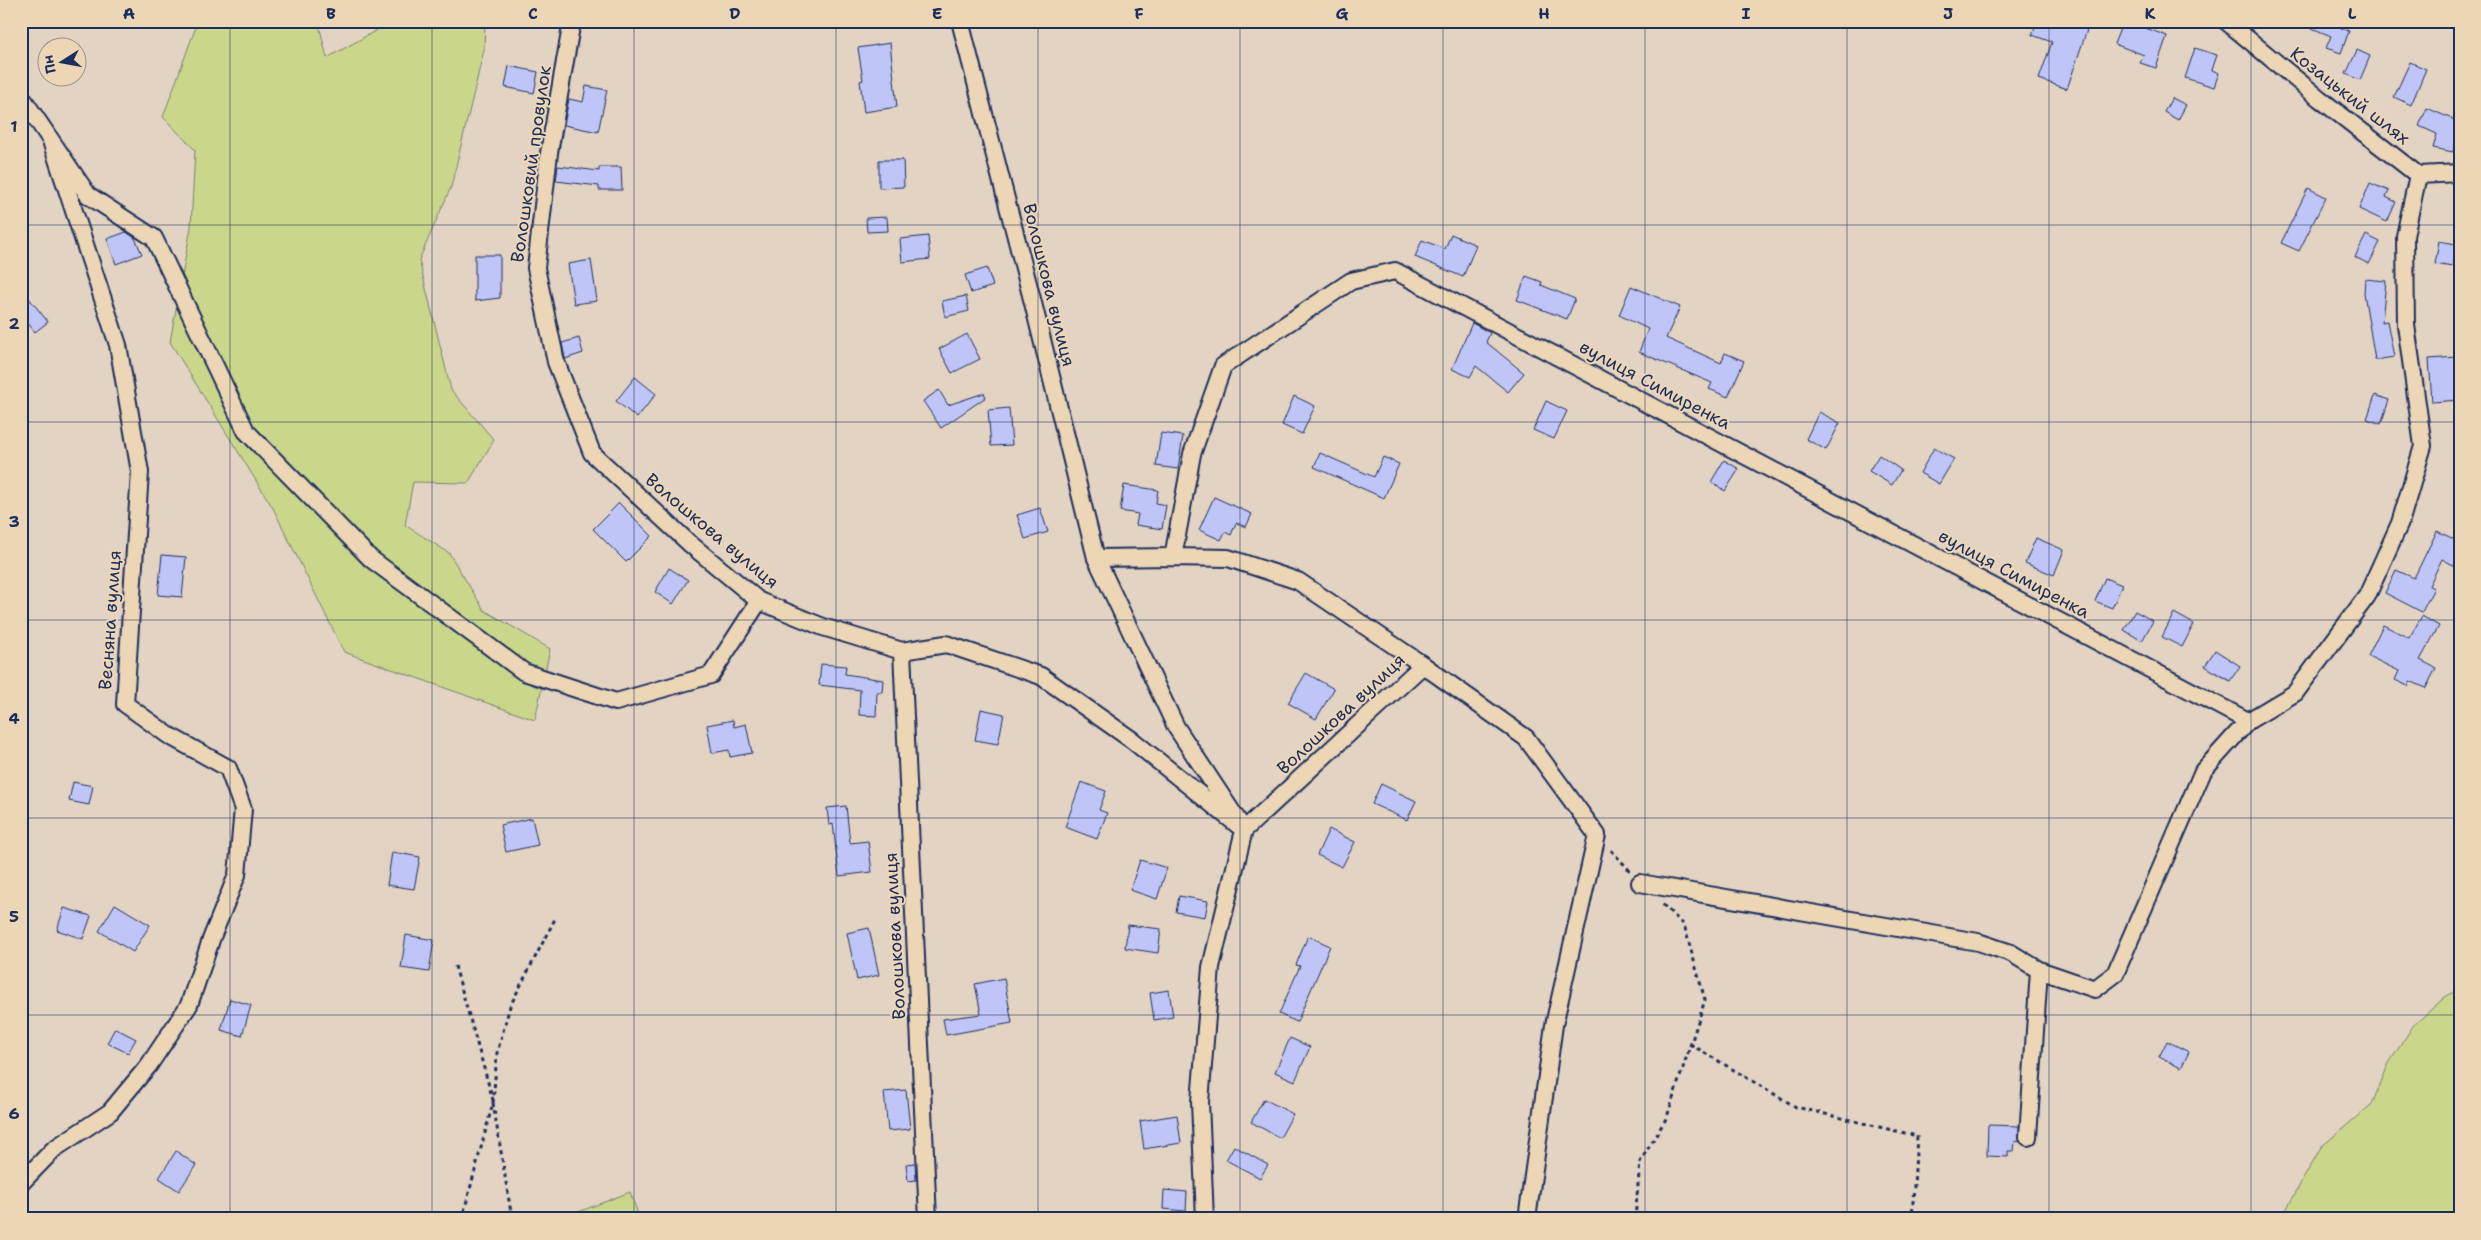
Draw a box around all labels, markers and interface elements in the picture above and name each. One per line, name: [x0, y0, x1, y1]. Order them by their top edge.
text: A: [123, 3, 135, 24]
text: B: [326, 3, 336, 24]
text: C: [528, 3, 538, 24]
text: D: [729, 3, 741, 24]
text: E: [932, 3, 942, 24]
text: F: [1134, 3, 1144, 24]
text: G: [1336, 3, 1349, 24]
text: H: [1538, 3, 1550, 24]
text: I: [1742, 3, 1751, 24]
text: J: [1943, 3, 1953, 24]
text: K: [2145, 3, 2156, 24]
text: L: [2348, 3, 2357, 24]
north arrow: [38, 38, 88, 88]
street label: Козацький шлях: [2285, 42, 2415, 150]
text: Пн: [39, 54, 60, 75]
street label: Волошковий провулок: [505, 64, 557, 264]
text: 1: [10, 116, 18, 137]
street label: Волошкова вулиця: [1017, 201, 1081, 369]
text: 2: [8, 313, 20, 334]
street label: вулиця Симиренка: [1575, 335, 1735, 435]
street label: Волошкова вулиця: [640, 468, 784, 594]
text: 3: [8, 511, 20, 532]
street label: вулиця Симиренка: [1934, 524, 2094, 624]
street label: Весняна вулиця: [93, 549, 127, 691]
street label: Волошкова вулиця: [1272, 648, 1410, 780]
text: 4: [8, 708, 20, 729]
street label: Волошкова вулиця: [879, 852, 911, 1020]
text: 5: [9, 906, 19, 927]
text: 6: [8, 1103, 20, 1124]

